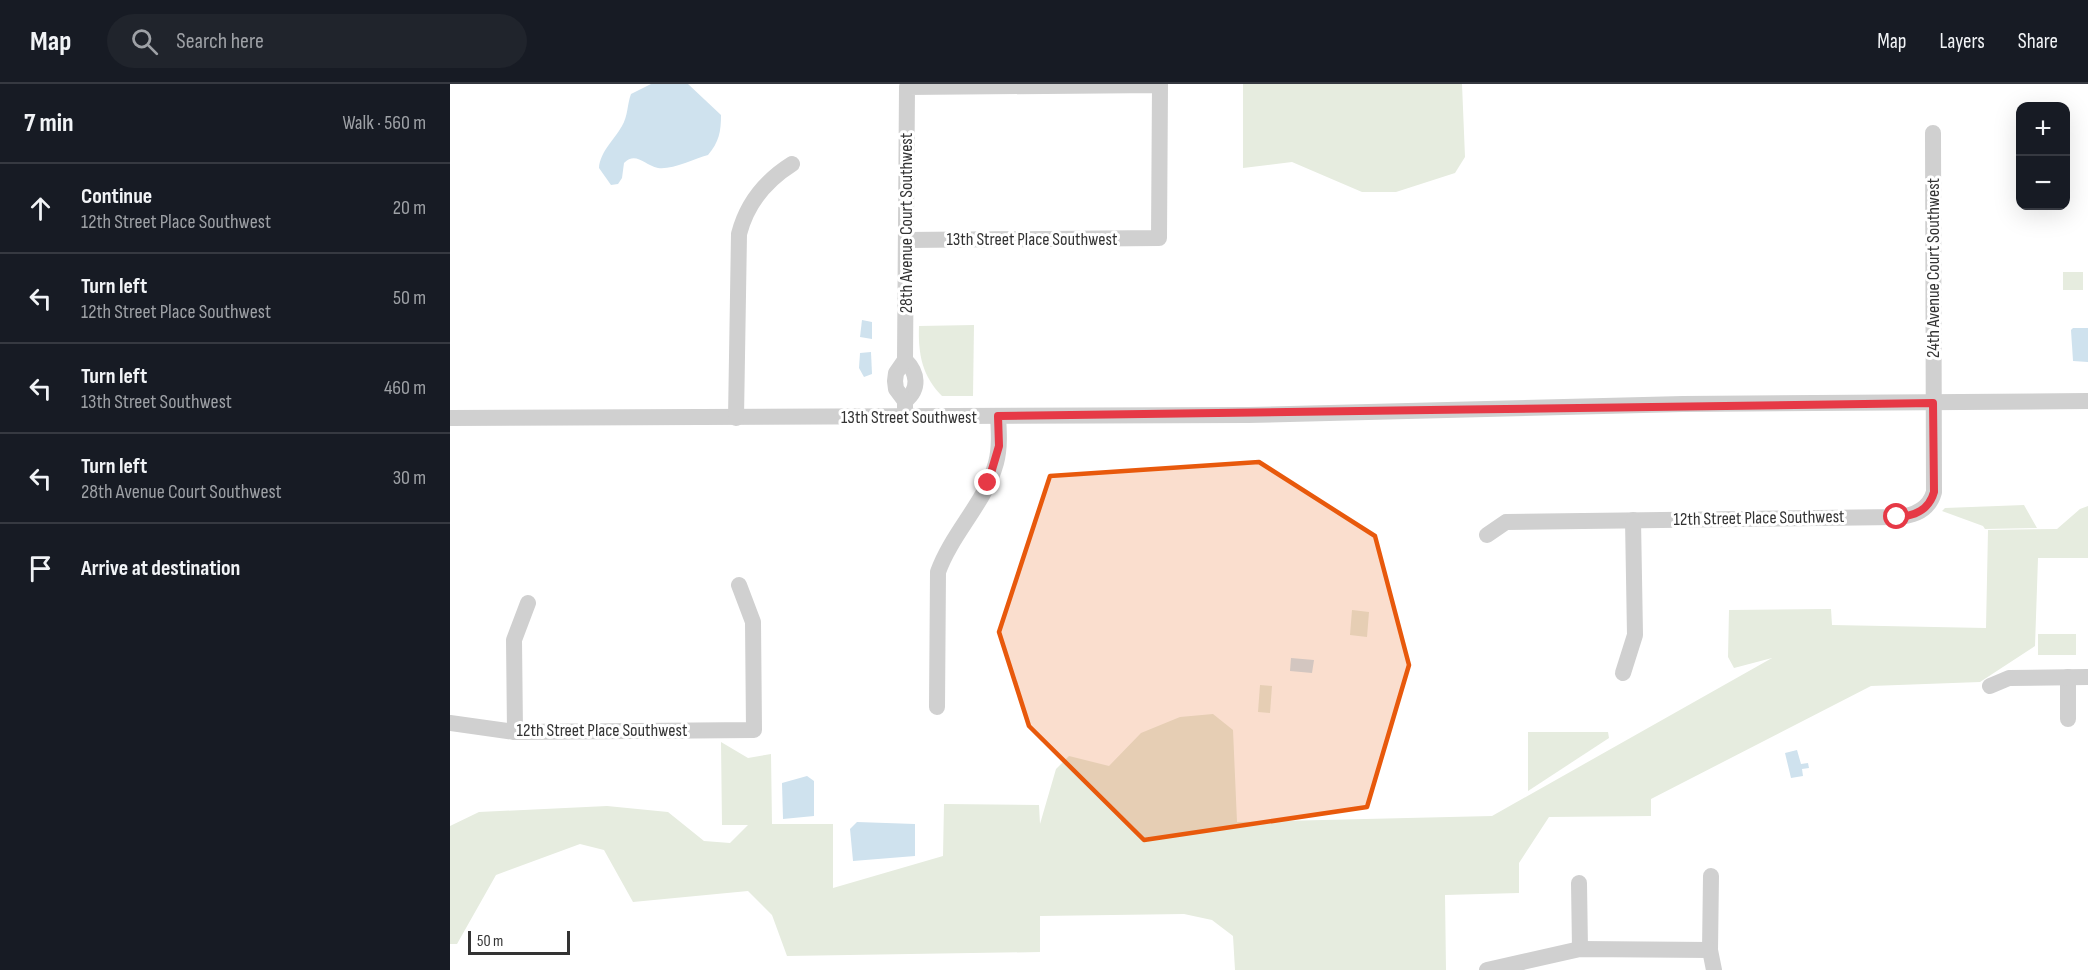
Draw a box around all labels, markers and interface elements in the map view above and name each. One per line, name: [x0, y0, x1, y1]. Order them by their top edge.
search box: [107, 14, 527, 68]
text: Map: [30, 25, 71, 58]
icon: search: [128, 25, 161, 58]
text: Search here: [176, 28, 264, 55]
text: Map: [1877, 29, 1906, 54]
text: Layers: [1939, 29, 1985, 54]
text: Share: [2018, 29, 2058, 54]
map controls: [2016, 102, 2070, 210]
button: +: [2016, 102, 2070, 156]
text: 7 min: [24, 108, 73, 139]
text: Walk · 560 m: [342, 111, 426, 135]
street label: 28th Avenue Court Southwest: [896, 132, 917, 313]
button: −: [2016, 156, 2070, 210]
street label: 24th Avenue Court Southwest: [1923, 177, 1944, 358]
text: Continue: [81, 183, 152, 210]
icon: ahead: [24, 192, 57, 225]
text: 20 m: [393, 196, 426, 220]
text: 12th Street Place Southwest: [81, 210, 271, 234]
street label: 13th Street Place Southwest: [947, 229, 1118, 250]
text: Turn left: [81, 273, 147, 300]
icon: left: [24, 282, 57, 315]
text: 50 m: [393, 286, 426, 310]
text: 12th Street Place Southwest: [81, 300, 271, 324]
text: Turn left: [81, 363, 147, 390]
icon: left: [24, 372, 57, 405]
text: 460 m: [384, 376, 426, 400]
text: 13th Street Southwest: [81, 390, 232, 414]
street label: 13th Street Southwest: [841, 407, 977, 428]
text: Turn left: [81, 453, 147, 480]
icon: left: [24, 462, 57, 495]
text: 30 m: [393, 466, 426, 490]
route end: [974, 469, 1000, 495]
text: 28th Avenue Court Southwest: [81, 480, 282, 504]
route start: [1883, 503, 1909, 529]
street label: 12th Street Place Southwest: [1673, 506, 1845, 530]
icon: arrive: [24, 552, 57, 585]
text: Arrive at destination: [81, 555, 240, 582]
street label: 12th Street Place Southwest: [516, 720, 688, 741]
scale bar: [468, 928, 570, 956]
text: 50 m: [477, 932, 503, 951]

